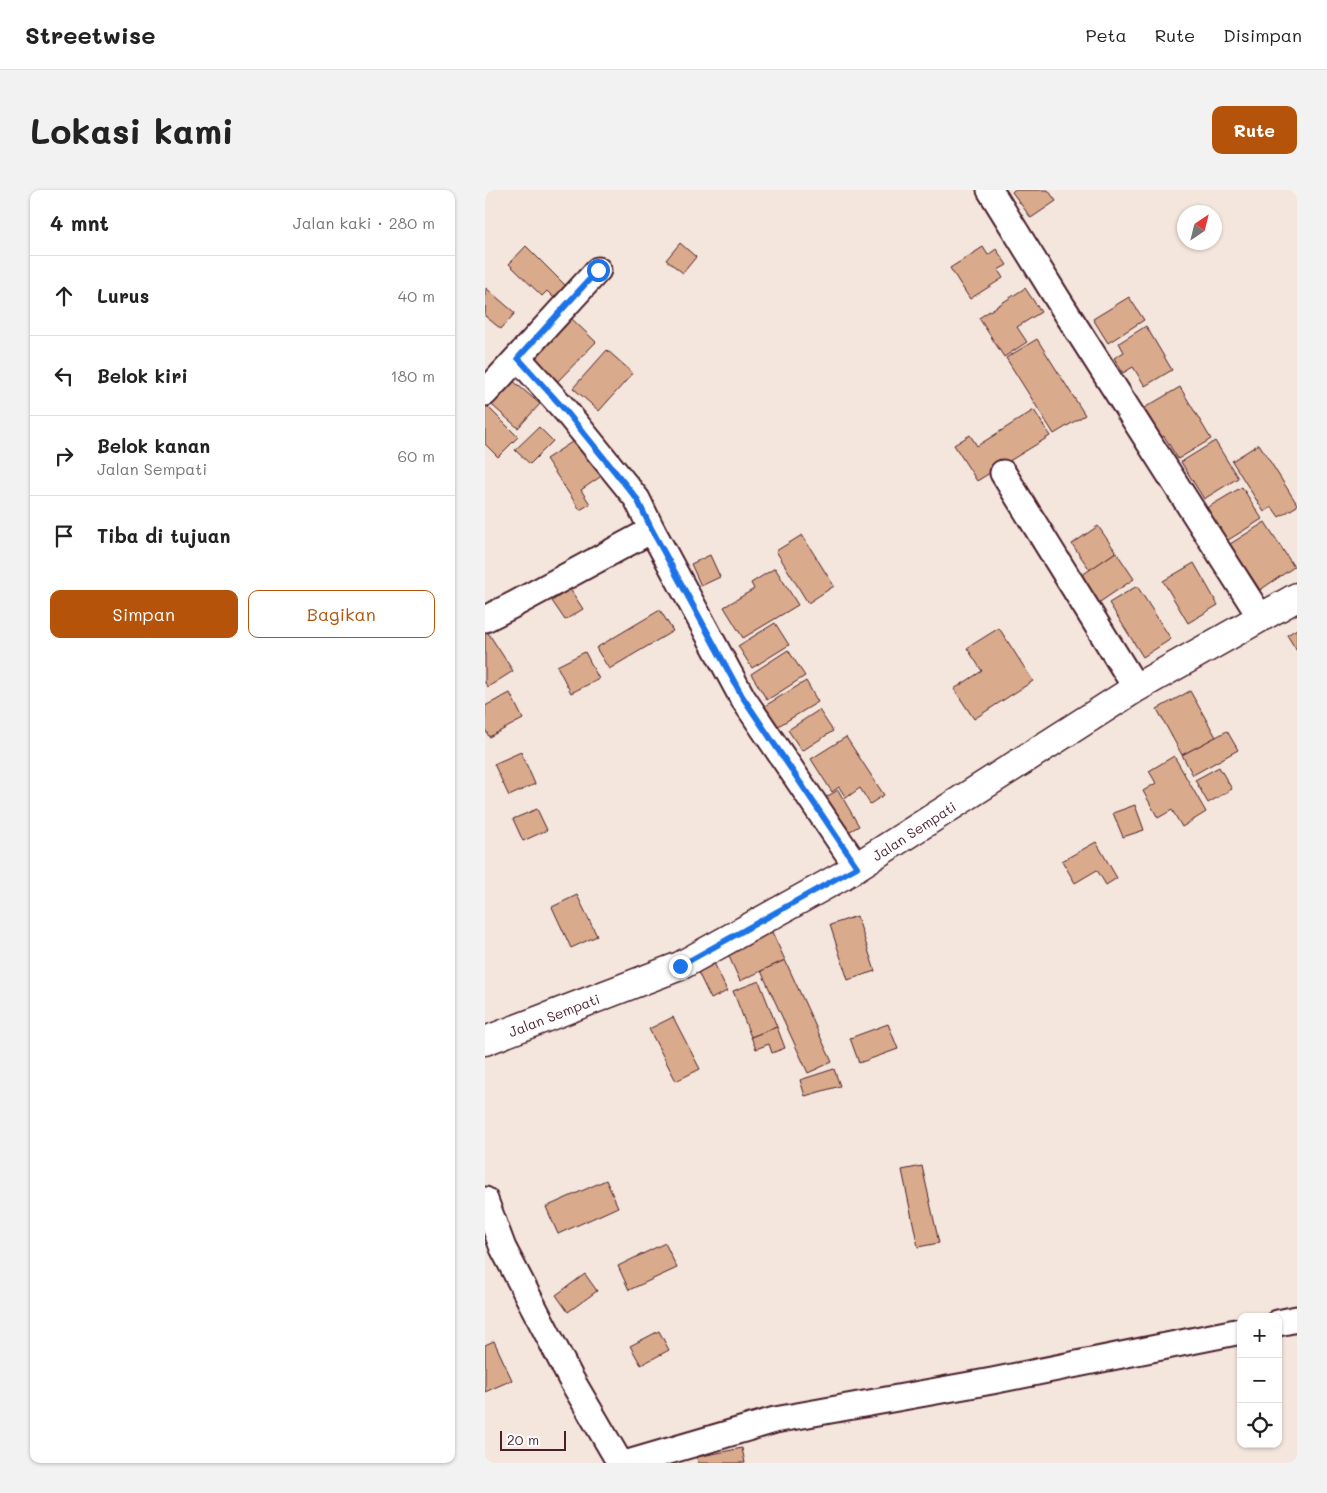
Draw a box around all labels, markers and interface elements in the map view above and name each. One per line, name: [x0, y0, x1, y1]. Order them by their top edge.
text: Streetwise: [25, 19, 155, 50]
text: Peta: [1085, 23, 1127, 47]
text: Rute: [1155, 23, 1195, 47]
text: Disimpan: [1223, 23, 1302, 47]
button: Rute: [1212, 106, 1297, 154]
text: Lokasi kami: [30, 107, 234, 153]
north arrow: [1177, 205, 1222, 250]
text: 4 mnt: [50, 209, 109, 236]
text: Jalan kaki · 280 m: [293, 212, 435, 233]
route start: [587, 259, 610, 282]
icon: ahead: [50, 282, 78, 310]
text: Lurus: [97, 283, 149, 308]
text: 40 m: [398, 285, 435, 306]
icon: left: [50, 362, 78, 390]
text: Belok kiri: [97, 363, 188, 388]
text: 180 m: [390, 365, 435, 386]
text: Belok kanan: [97, 433, 210, 458]
icon: right: [50, 442, 78, 470]
text: 60 m: [398, 445, 435, 466]
text: Jalan Sempati: [97, 458, 207, 479]
icon: arrive: [50, 522, 78, 550]
text: Tiba di tujuan: [97, 523, 230, 548]
button: Simpan: [50, 590, 238, 638]
button: Bagikan: [248, 590, 435, 638]
street label: Jalan Sempati: [868, 797, 960, 865]
route end: [669, 955, 692, 978]
street label: Jalan Sempati: [506, 989, 602, 1041]
map controls: [1237, 1313, 1282, 1448]
button: +: [1237, 1313, 1282, 1358]
button: −: [1237, 1358, 1282, 1403]
button: locate: [1237, 1403, 1282, 1448]
scale bar: [500, 1428, 566, 1451]
text: 20 m: [507, 1430, 539, 1449]

